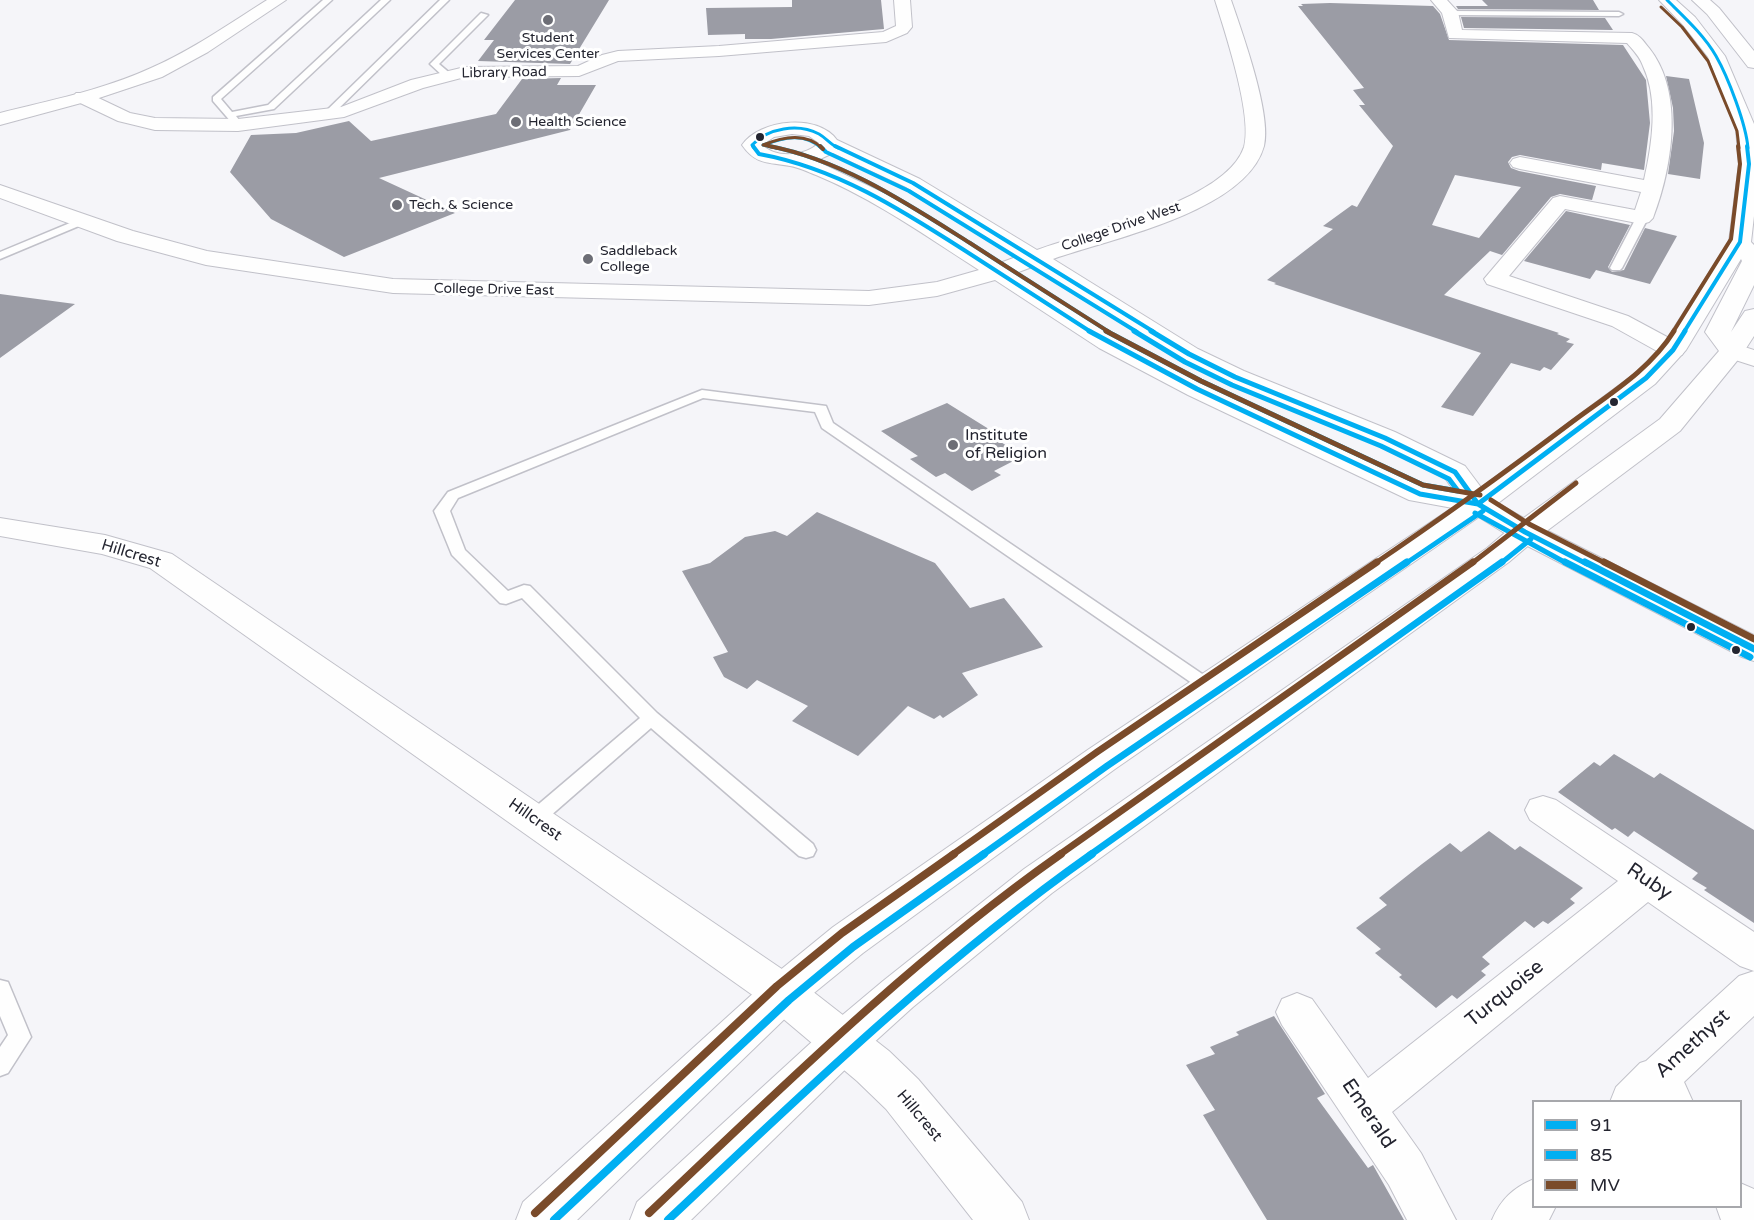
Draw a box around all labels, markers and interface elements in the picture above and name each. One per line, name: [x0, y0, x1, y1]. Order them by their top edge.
marker: Student Services Center: [541, 13, 555, 27]
place label: Student Services Center: [497, 30, 599, 62]
street label: Library Road: [461, 64, 547, 82]
place label: Health Science: [528, 114, 627, 130]
marker: Health Science: [509, 115, 523, 129]
unlabelled marker: [754, 131, 766, 143]
place label: Tech. & Science: [409, 197, 513, 213]
marker: Tech. & Science: [390, 198, 404, 212]
street label: College Drive West: [1059, 199, 1183, 255]
place label: Saddleback College: [600, 243, 677, 276]
marker: Saddleback College: [581, 252, 595, 266]
street label: College Drive East: [434, 281, 554, 299]
unlabelled marker: [1608, 396, 1620, 408]
place label: Institute of Religion: [965, 426, 1047, 464]
marker: Institute of Religion: [946, 438, 960, 452]
street label: Hillcrest: [99, 536, 163, 572]
unlabelled marker: [1685, 621, 1697, 633]
unlabelled marker: [1730, 644, 1742, 656]
street label: Hillcrest: [504, 795, 566, 845]
street label: Ruby: [1622, 858, 1676, 906]
street label: Turquoise: [1461, 955, 1549, 1033]
street label: Amethyst: [1651, 1004, 1735, 1084]
street label: Emerald: [1336, 1075, 1400, 1153]
street label: Hillcrest: [892, 1086, 946, 1146]
legend: [1532, 1100, 1742, 1208]
text: 91: [1590, 1114, 1613, 1136]
text: 85: [1590, 1144, 1613, 1166]
text: MV: [1590, 1174, 1620, 1196]

